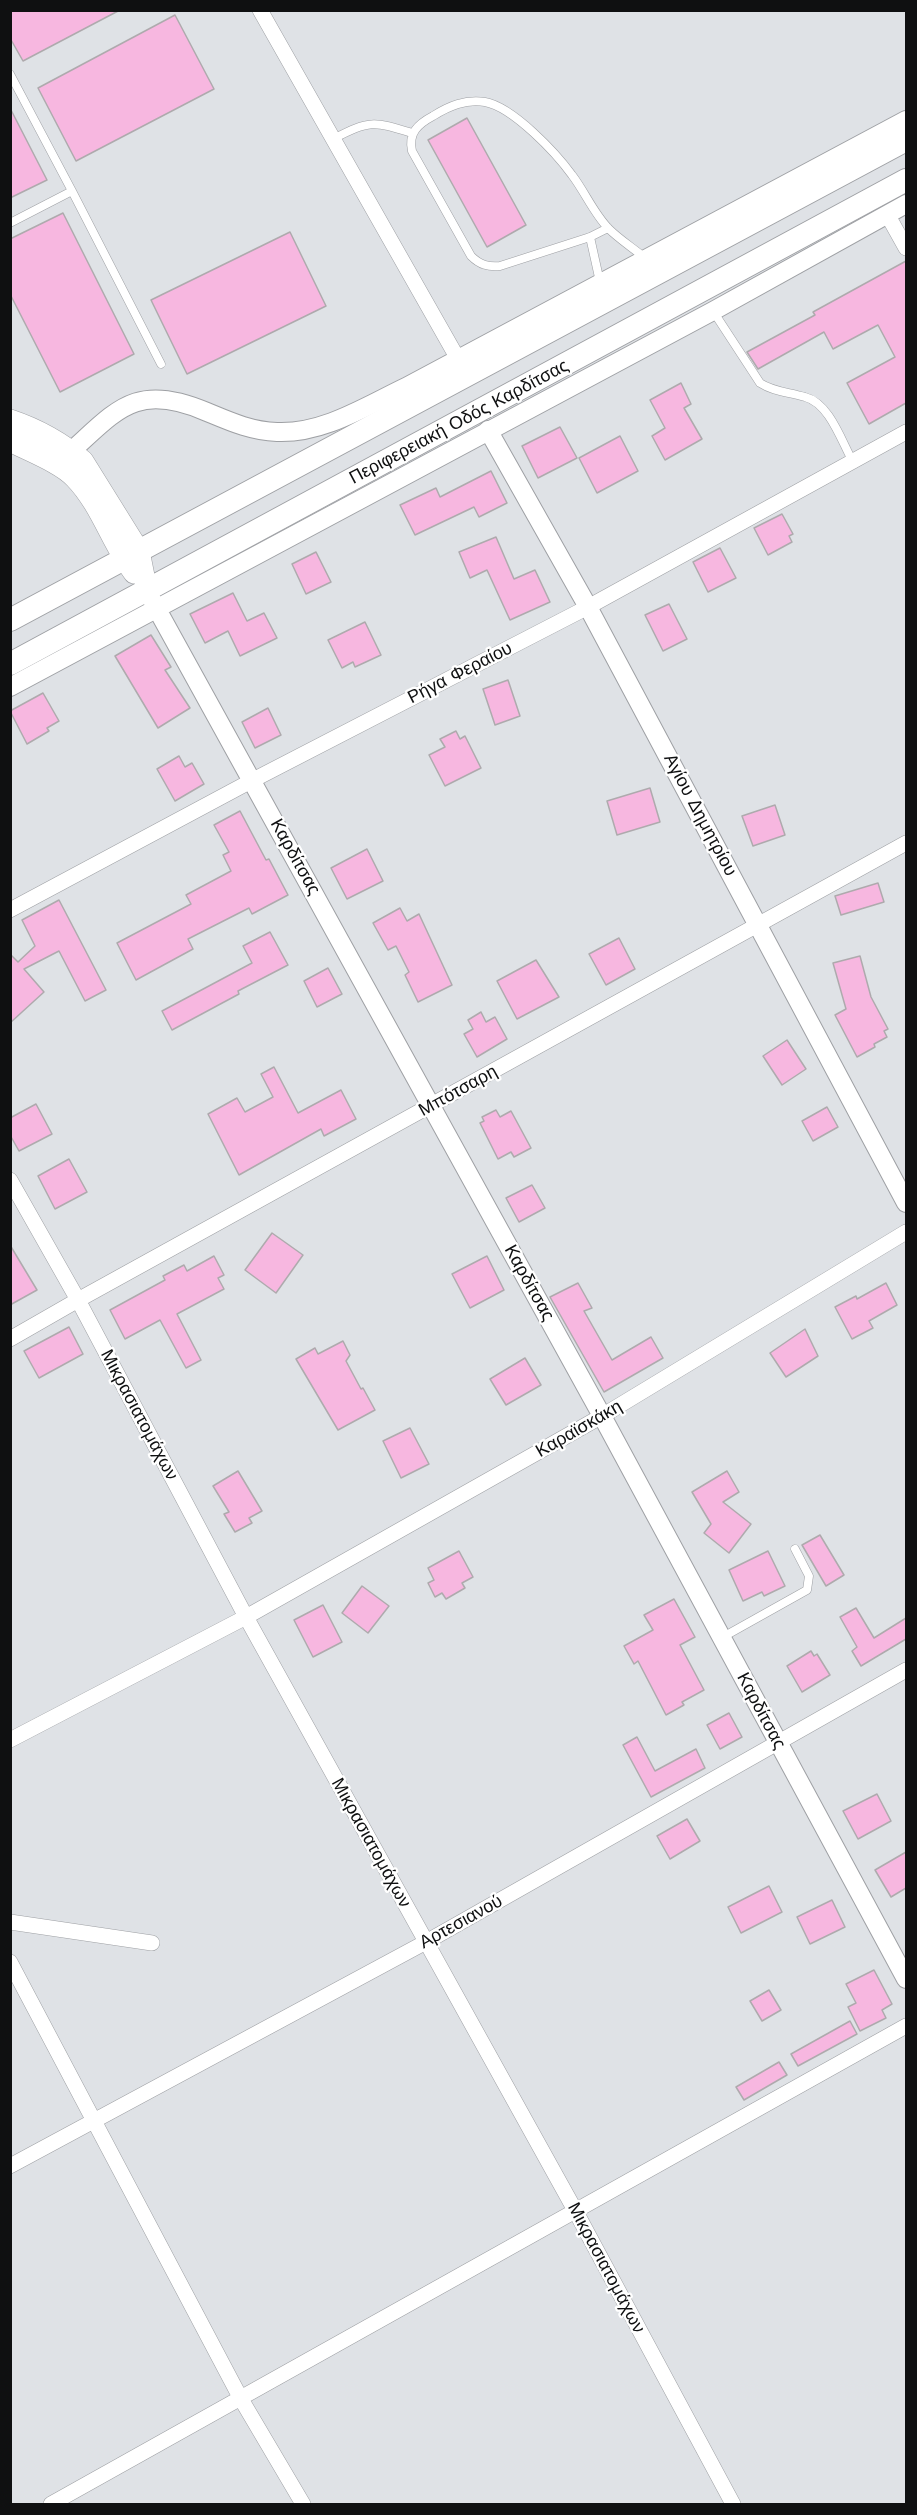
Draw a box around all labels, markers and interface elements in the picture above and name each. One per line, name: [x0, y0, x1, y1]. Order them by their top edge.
street label: Περιφερειακή Οδός Καρδίτσας: [346, 355, 572, 489]
street label: Ρήγα Φεραίου: [404, 637, 516, 709]
street label: Αγίου Δημητρίου: [659, 750, 741, 880]
street label: Καρδίτσας: [265, 815, 325, 899]
street label: Μπότσαρη: [415, 1061, 501, 1121]
street label: Καρδίτσας: [499, 1241, 559, 1325]
street label: Μικρασιατομάχων: [96, 1346, 182, 1484]
street label: Καραϊσκάκη: [532, 1396, 626, 1462]
street label: Καρδίτσας: [732, 1669, 790, 1753]
street label: Μικρασιατομάχων: [326, 1775, 416, 1911]
street label: Αρτεσιανού: [416, 1890, 506, 1954]
street label: Μικρασιατομάχων: [563, 2199, 649, 2337]

